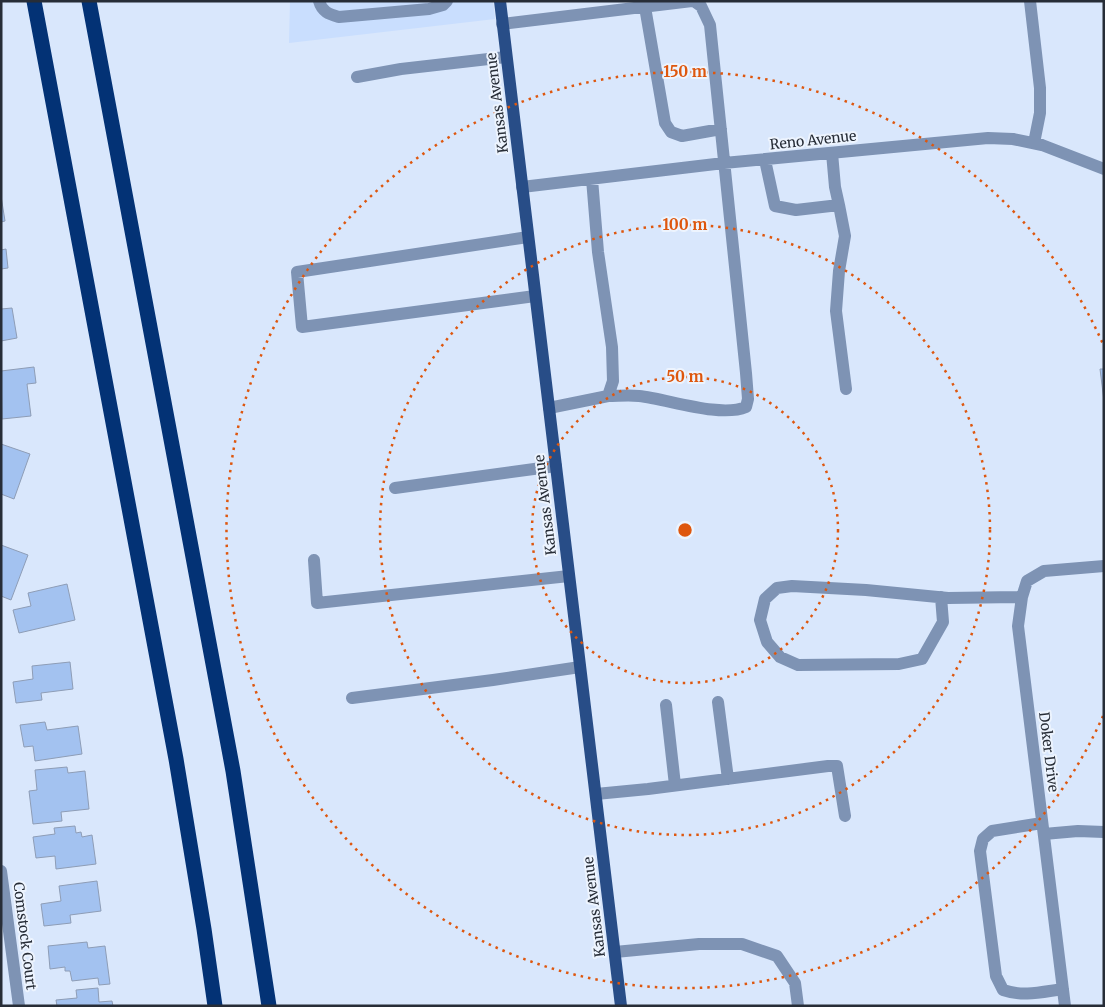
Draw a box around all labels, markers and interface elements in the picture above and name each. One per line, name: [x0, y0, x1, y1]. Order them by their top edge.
street label: Kansas Avenue: [482, 52, 512, 154]
text: 150 m: [663, 62, 707, 81]
street label: Reno Avenue: [769, 127, 857, 153]
text: 100 m: [663, 215, 707, 234]
text: 50 m: [666, 367, 704, 386]
street label: Kansas Avenue: [530, 454, 560, 556]
centre of rings: [676, 521, 694, 539]
street label: Doker Drive: [1035, 711, 1063, 793]
street label: Kansas Avenue: [579, 856, 609, 958]
street label: Comstock Court: [9, 881, 41, 991]

